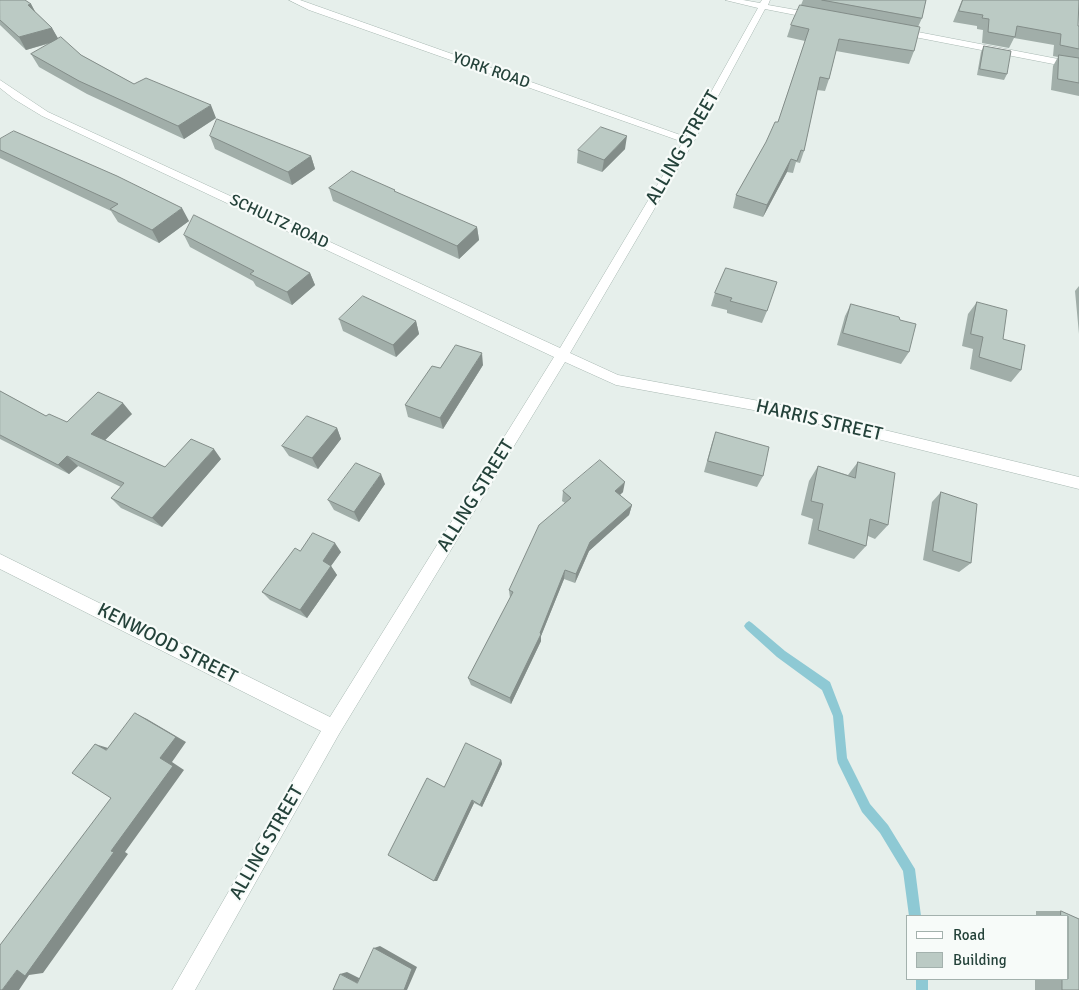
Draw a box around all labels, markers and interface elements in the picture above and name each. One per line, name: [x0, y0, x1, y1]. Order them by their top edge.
street label: YORK ROAD: [450, 49, 532, 93]
street label: ALLING STREET: [641, 87, 725, 209]
street label: SCHULTZ ROAD: [227, 191, 331, 253]
street label: HARRIS STREET: [753, 395, 885, 447]
street label: ALLING STREET: [433, 436, 519, 556]
street label: KENWOOD STREET: [93, 599, 241, 689]
street label: ALLING STREET: [225, 782, 309, 904]
legend: [906, 915, 1069, 980]
text: Road: [953, 926, 985, 944]
text: Building: [953, 951, 1007, 969]

